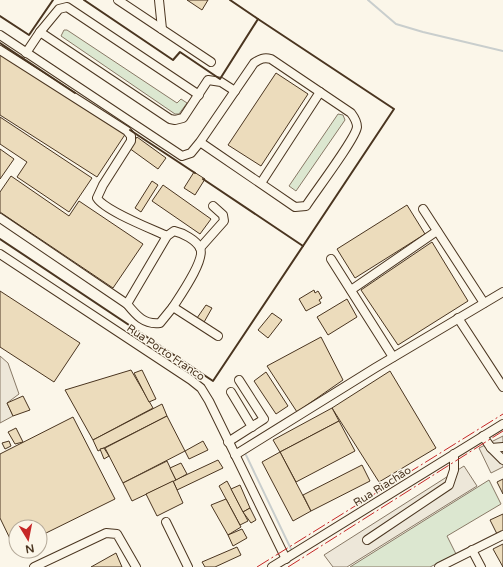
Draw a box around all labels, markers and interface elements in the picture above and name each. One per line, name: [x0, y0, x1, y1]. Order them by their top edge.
street label: Rua Porto Franco: [124, 321, 207, 384]
street label: Rua Riachão: [351, 463, 414, 509]
north arrow: [8, 519, 48, 559]
text: N: [24, 541, 35, 556]

